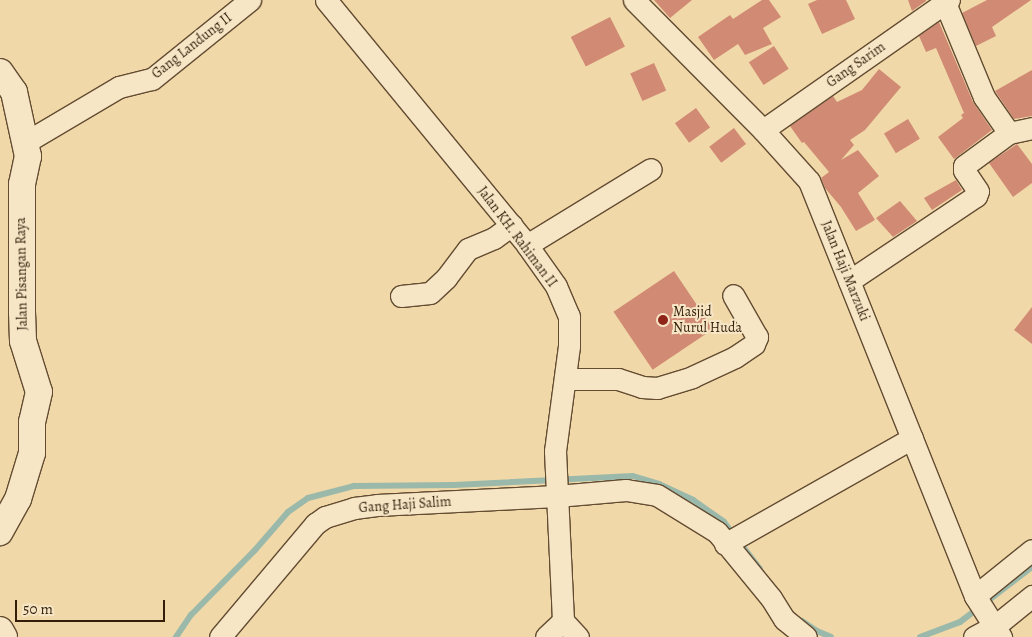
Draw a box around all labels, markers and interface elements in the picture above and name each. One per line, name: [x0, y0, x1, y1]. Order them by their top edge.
street label: Gang Landung II: [149, 9, 235, 83]
street label: Gang Sarim: [823, 39, 889, 91]
street label: Jalan KH. Rahiman II: [474, 183, 560, 291]
street label: Jalan Pisangan Raya: [13, 217, 31, 331]
street label: Jalan Haji Marzuki: [817, 218, 873, 324]
place label: Masjid Nurul Huda: [673, 304, 742, 336]
marker: Masjid Nurul Huda: [657, 314, 669, 326]
street label: Gang Haji Salim: [358, 493, 452, 517]
scale bar: [18, 590, 168, 622]
text: 50 m: [23, 599, 53, 619]

